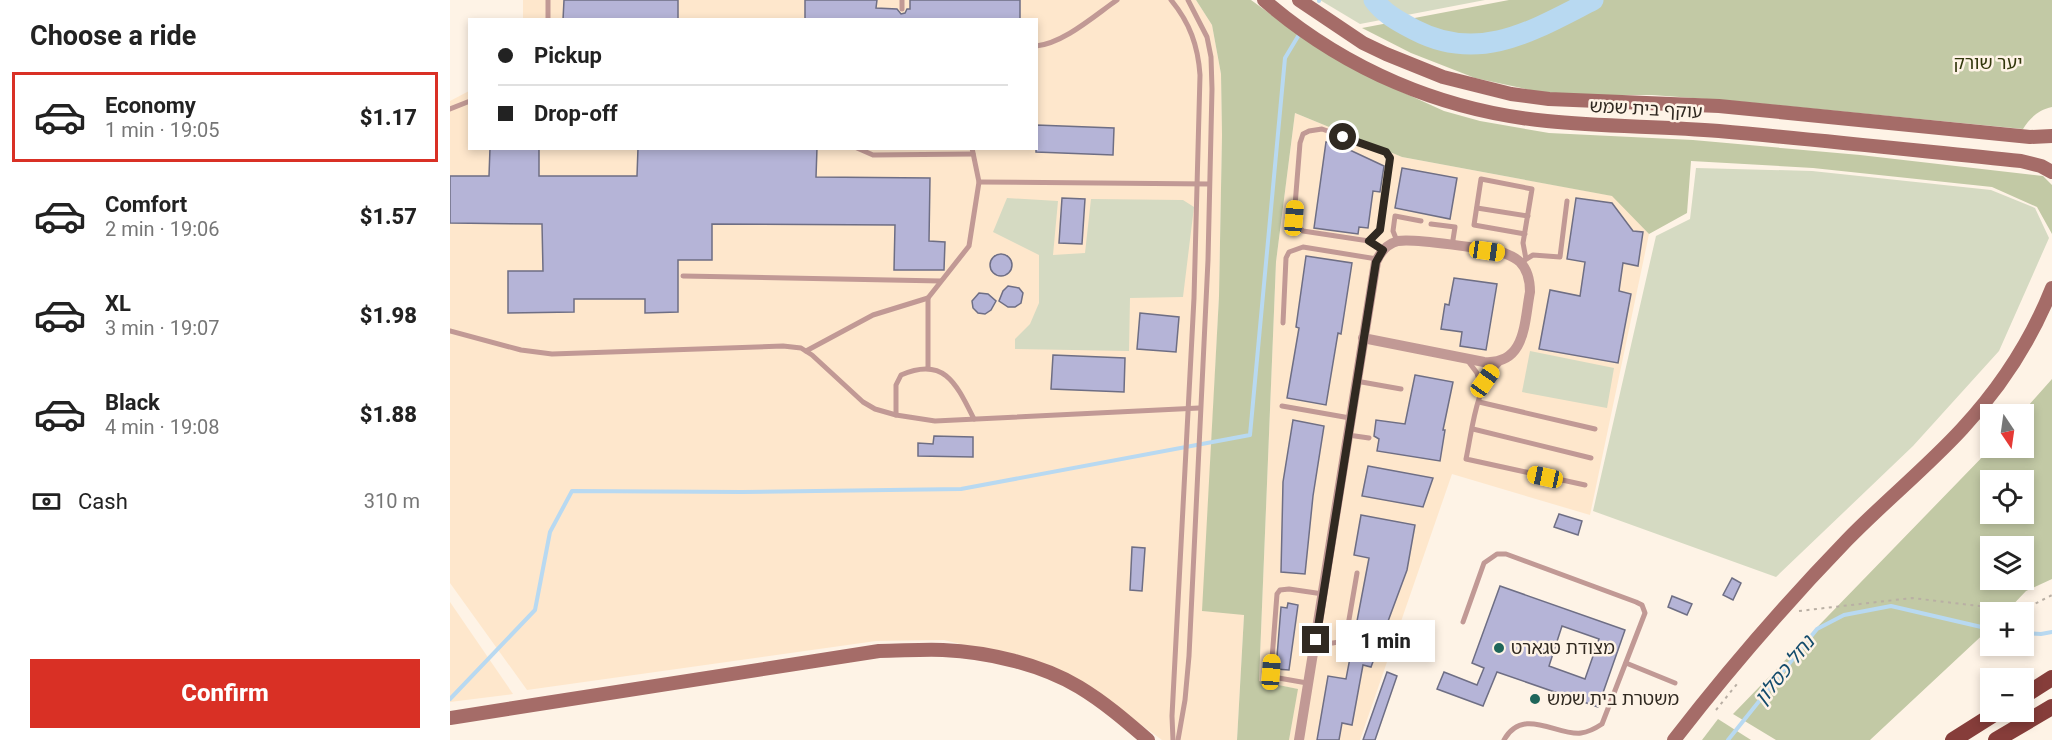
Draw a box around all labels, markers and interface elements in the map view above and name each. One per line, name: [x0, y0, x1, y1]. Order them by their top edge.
text: Choose a ride: [30, 20, 196, 52]
text: Pickup: [534, 43, 602, 68]
park label: יער שורק: [1954, 52, 2022, 73]
icon: car: [33, 90, 87, 144]
text: Economy: [105, 93, 196, 118]
street label: עוקף בית שמש: [1589, 95, 1703, 122]
text: Drop-off: [534, 101, 618, 126]
text: $1.17: [360, 105, 417, 130]
text: 1 min · 19:05: [105, 118, 220, 142]
route start: [1329, 123, 1356, 150]
icon: car: [33, 189, 87, 243]
text: Comfort: [105, 192, 187, 217]
car: [1283, 199, 1305, 237]
text: $1.57: [360, 204, 417, 229]
text: 2 min · 19:06: [105, 217, 220, 241]
car: [1468, 240, 1506, 262]
icon: car: [33, 288, 87, 342]
text: XL: [105, 291, 131, 316]
text: $1.98: [360, 303, 417, 328]
text: 3 min · 19:07: [105, 316, 220, 340]
car: [1467, 361, 1503, 401]
icon: car: [33, 387, 87, 441]
text: Black: [105, 390, 160, 415]
text: $1.88: [360, 402, 417, 427]
north arrow: [1980, 404, 2034, 458]
map controls: [1980, 404, 2034, 722]
text: 4 min · 19:08: [105, 415, 220, 439]
car: [1526, 464, 1564, 490]
button: locate: [1980, 470, 2034, 524]
icon: cash: [30, 485, 63, 518]
text: Cash: [78, 489, 128, 514]
text: 310 m: [364, 489, 420, 513]
button: layers: [1980, 536, 2034, 590]
button: +: [1980, 602, 2034, 656]
callout: 1 min: [1337, 619, 1436, 661]
route end: [1302, 626, 1329, 653]
text: 1 min: [1360, 629, 1411, 653]
water label: נחל כסלון: [1749, 629, 1820, 709]
place label: מצודת טגארט: [1511, 637, 1615, 658]
marker: מצודת טגארט: [1492, 641, 1506, 655]
car: [1261, 653, 1281, 691]
button: Confirm: [30, 659, 420, 728]
button: −: [1980, 668, 2034, 722]
place label: משטרת בית שמש: [1547, 688, 1679, 709]
marker: משטרת בית שמש: [1528, 692, 1542, 706]

